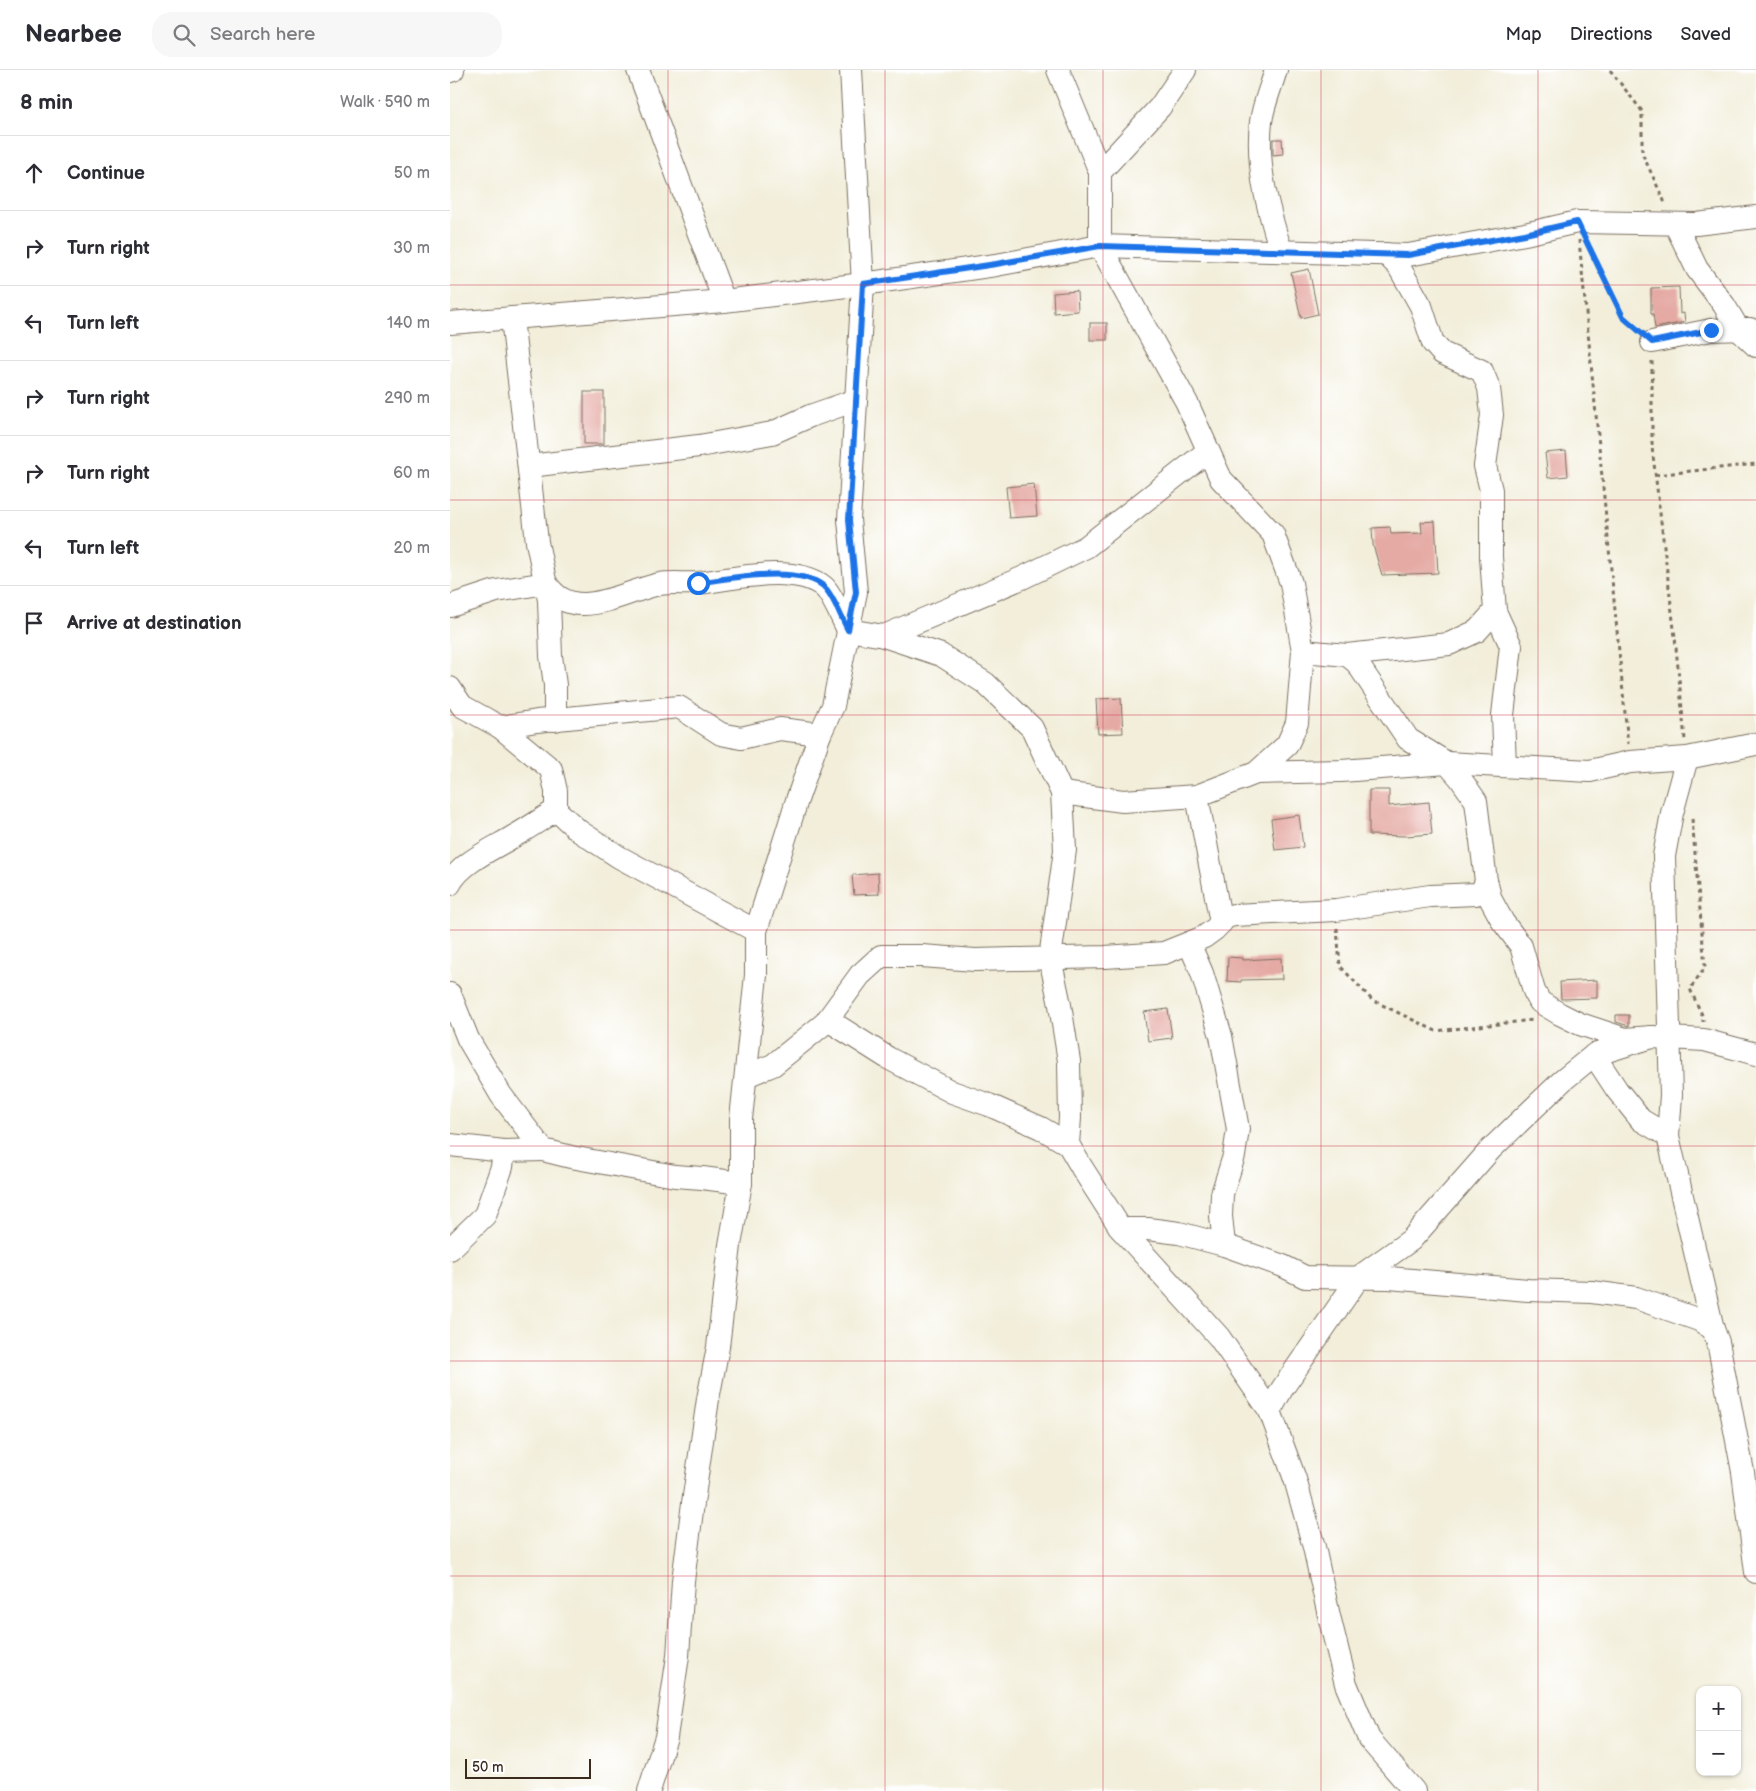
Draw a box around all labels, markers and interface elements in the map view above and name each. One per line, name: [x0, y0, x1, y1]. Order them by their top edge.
search box: [152, 12, 502, 57]
text: Nearbee: [25, 20, 122, 49]
icon: search: [170, 21, 198, 49]
text: Search here: [210, 23, 315, 46]
text: Map: [1506, 24, 1542, 45]
text: Directions: [1570, 24, 1652, 45]
text: Saved: [1680, 24, 1731, 45]
text: 8 min: [20, 90, 73, 115]
text: Walk · 590 m: [340, 93, 430, 112]
icon: ahead: [20, 159, 48, 187]
text: Continue: [67, 162, 145, 185]
text: 50 m: [394, 164, 430, 183]
icon: right: [20, 234, 48, 262]
text: Turn right: [67, 237, 150, 260]
text: 30 m: [393, 239, 430, 258]
icon: left: [20, 309, 48, 337]
text: Turn left: [67, 312, 139, 335]
text: 140 m: [387, 314, 430, 333]
route end: [1700, 319, 1723, 342]
icon: right: [20, 384, 48, 412]
text: Turn right: [67, 387, 150, 410]
text: 290 m: [384, 389, 430, 408]
icon: right: [20, 459, 48, 487]
text: Turn right: [67, 462, 150, 485]
text: 60 m: [393, 464, 430, 483]
icon: left: [20, 534, 48, 562]
text: Turn left: [67, 537, 139, 560]
text: 20 m: [394, 539, 430, 558]
route start: [687, 572, 710, 595]
icon: arrive: [20, 609, 48, 637]
text: Arrive at destination: [67, 612, 242, 635]
map controls: [1696, 1686, 1741, 1776]
button: +: [1696, 1686, 1741, 1731]
button: −: [1696, 1731, 1741, 1776]
scale bar: [465, 1756, 591, 1779]
text: 50 m: [472, 1759, 504, 1776]

